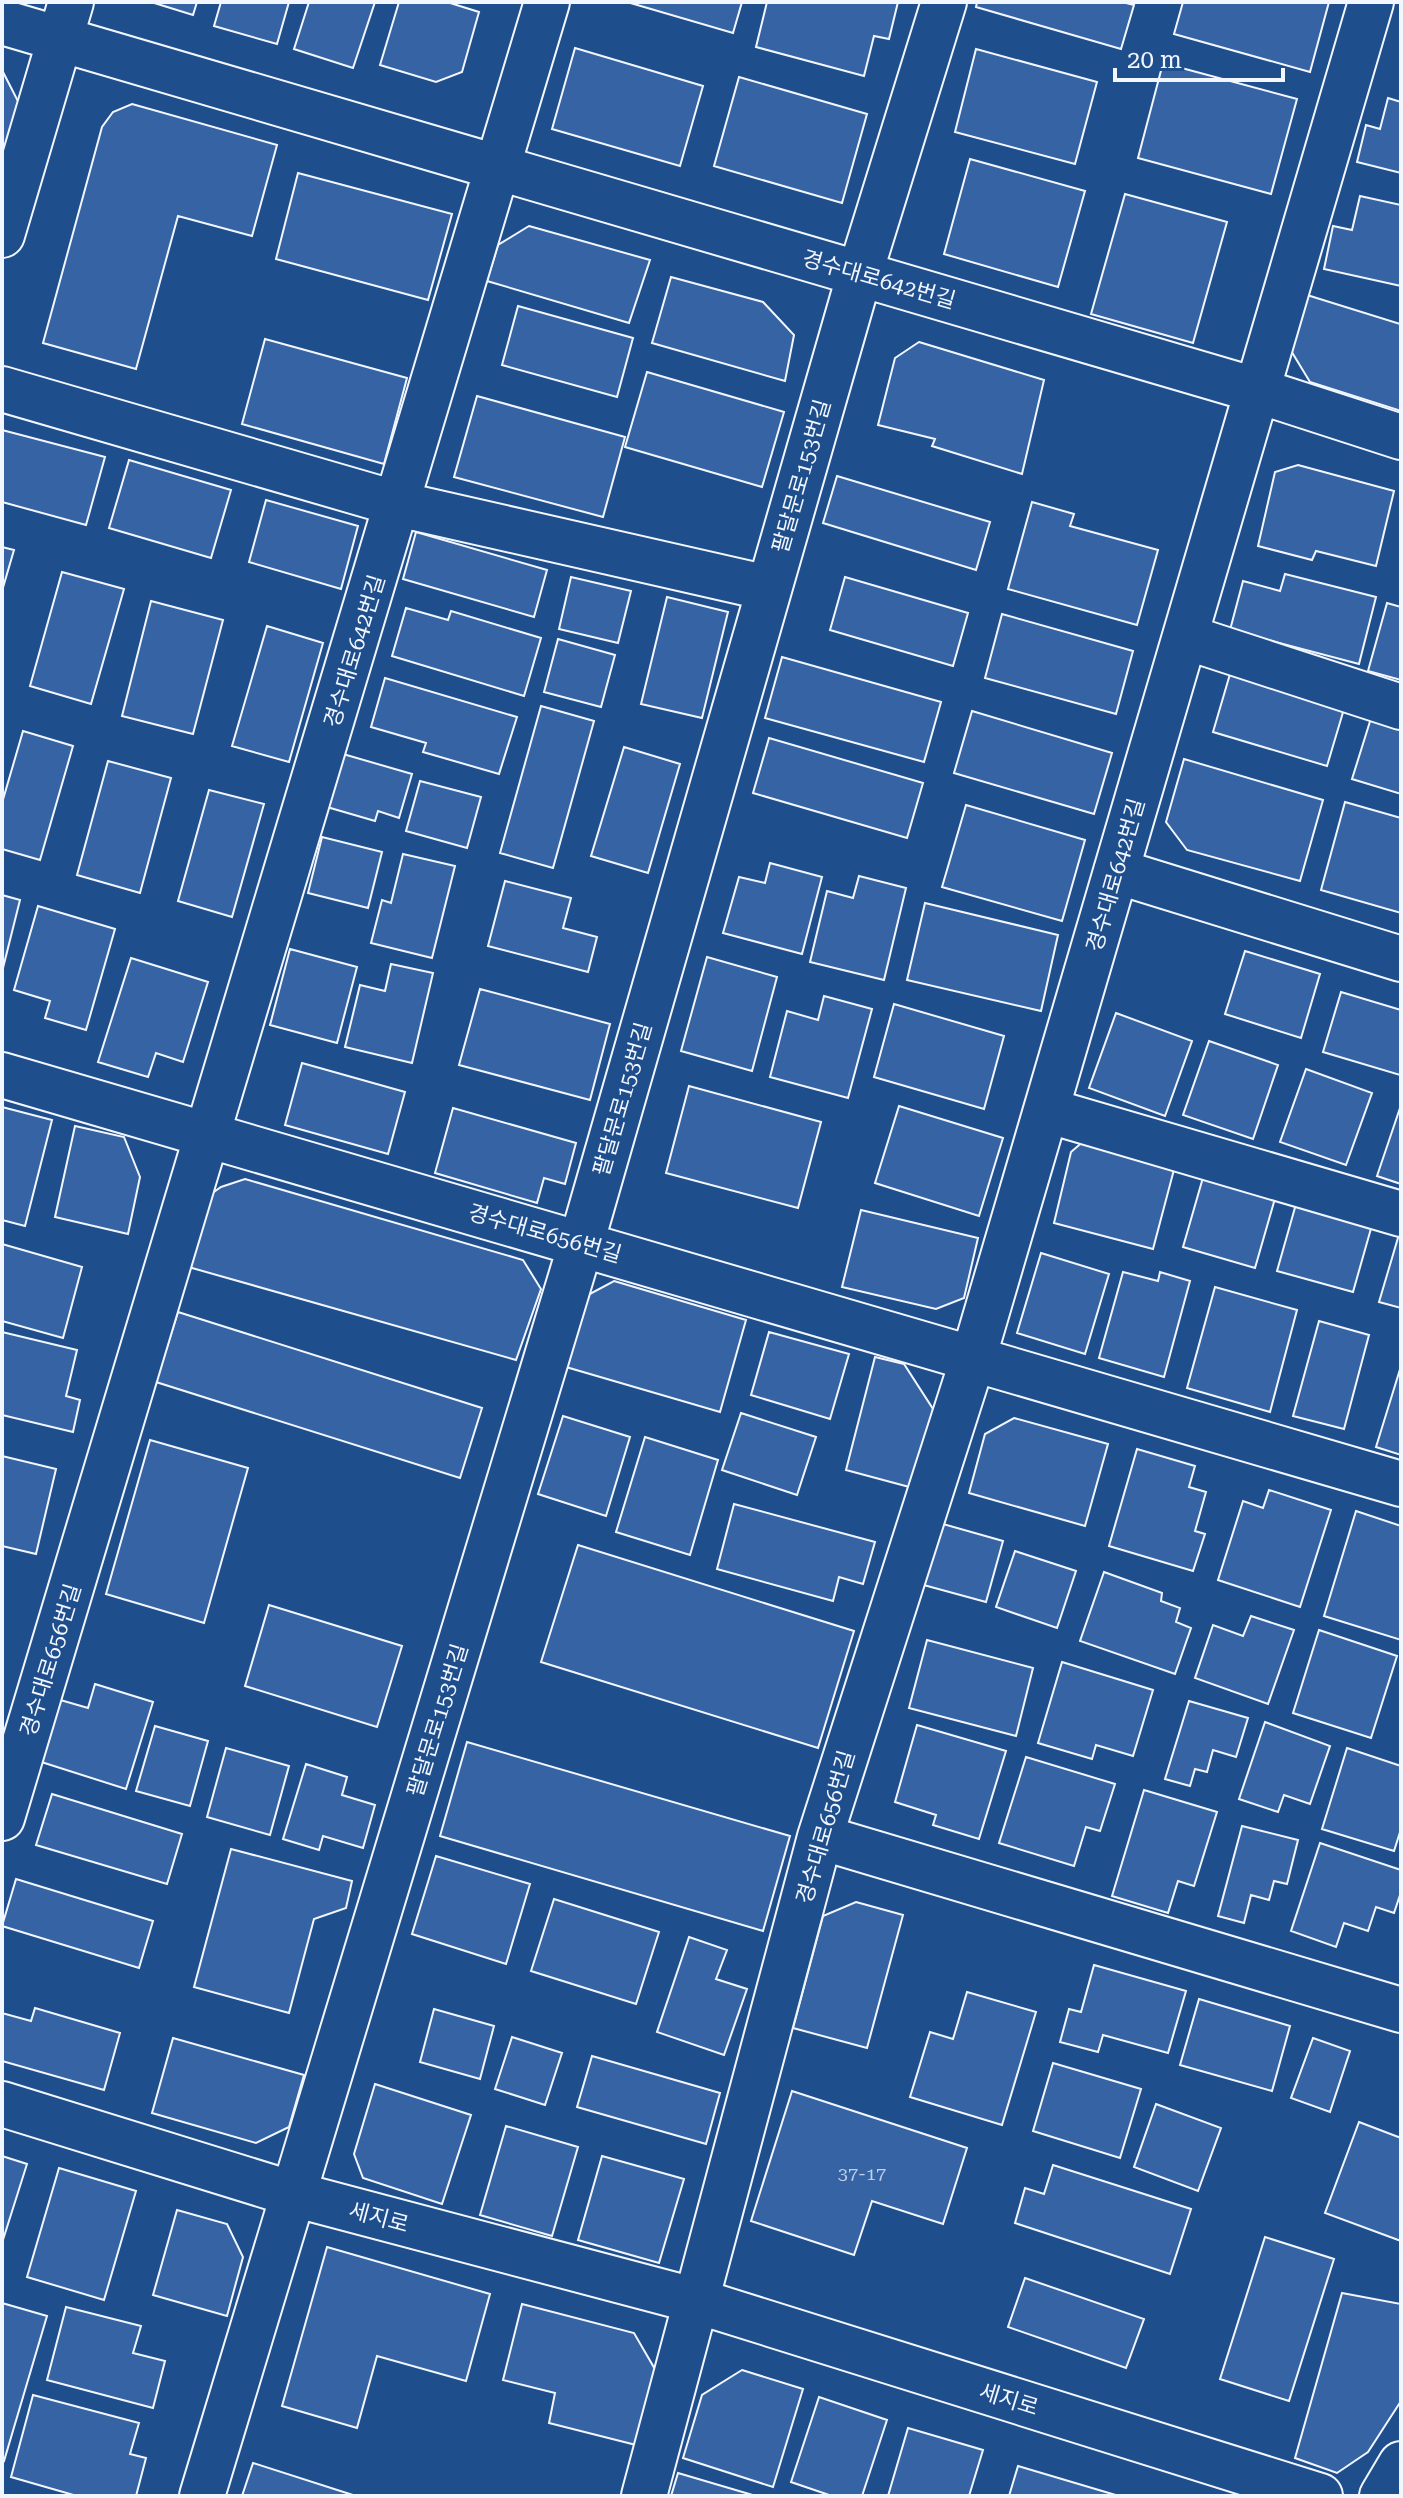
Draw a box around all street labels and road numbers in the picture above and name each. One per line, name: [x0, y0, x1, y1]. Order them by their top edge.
street label: 경수대로642번길: [799, 246, 958, 313]
street label: 팔달문로153번길: [768, 397, 835, 556]
street label: 경수대로642번길: [319, 572, 390, 731]
street label: 경수대로642번길: [1082, 796, 1149, 955]
street label: 팔달문로153번길: [589, 1020, 656, 1179]
street label: 경수대로656번길: [465, 1200, 624, 1267]
street label: 경수대로656번길: [15, 1581, 86, 1740]
street label: 팔달문로153번길: [402, 1641, 473, 1800]
street label: 경수대로656번길: [792, 1748, 859, 1907]
street label: 세지로: [346, 2198, 411, 2237]
street label: 세지로: [976, 2379, 1042, 2420]

